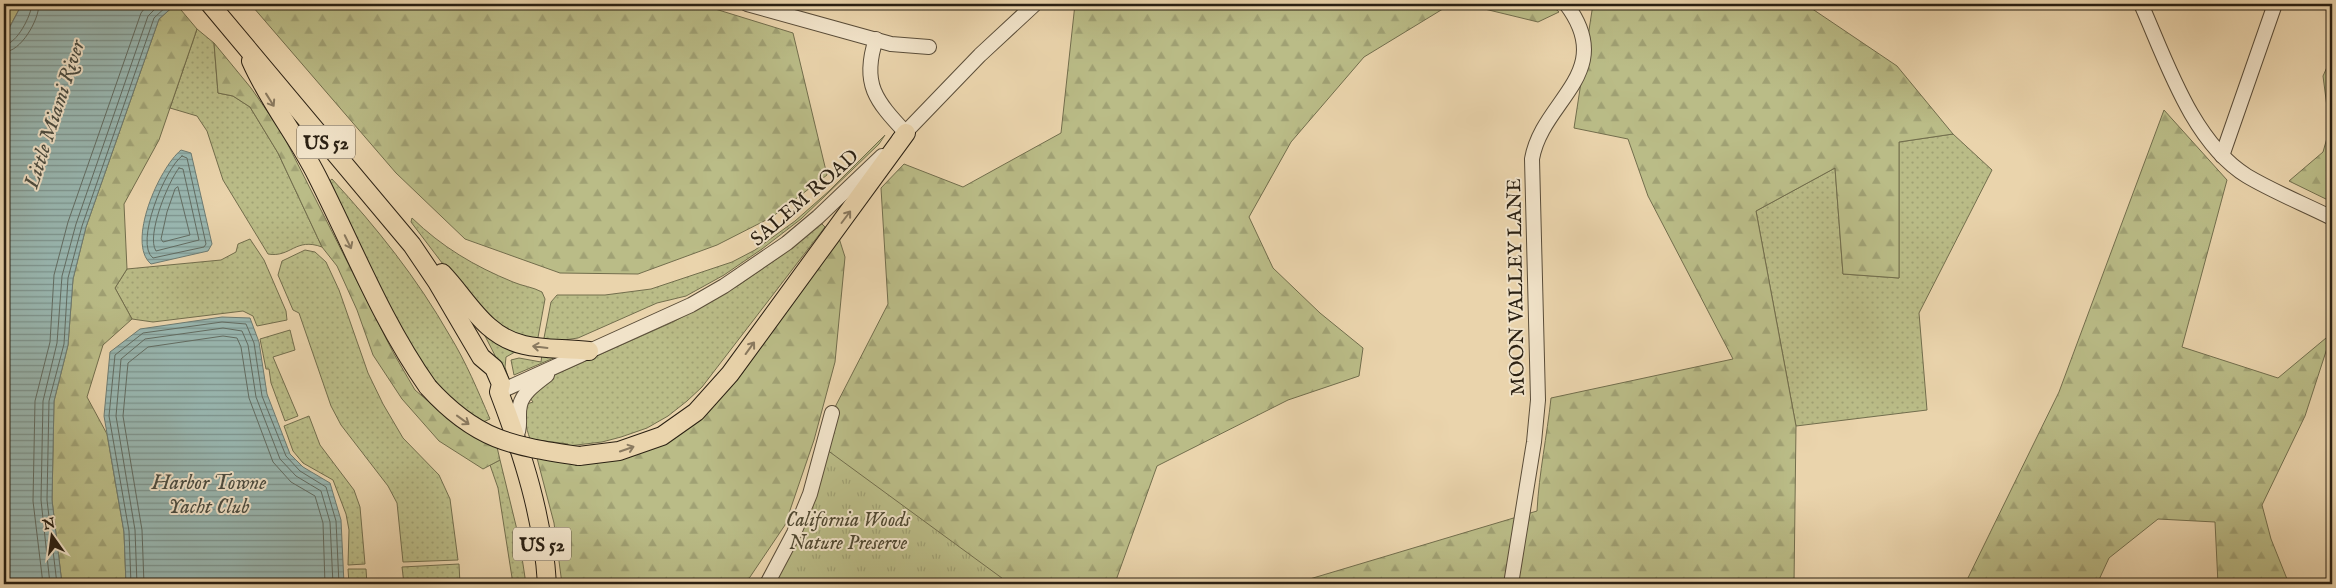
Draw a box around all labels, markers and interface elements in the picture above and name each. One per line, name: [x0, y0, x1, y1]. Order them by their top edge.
water label: Little Miami River: [18, 36, 92, 193]
one-way arrow: [265, 92, 275, 106]
road number: US 52: [297, 125, 355, 158]
street label: SALEM ROAD: [746, 144, 864, 252]
street label: MOON VALLEY LANE: [1502, 178, 1531, 396]
one-way arrow: [840, 211, 851, 224]
one-way arrow: [343, 234, 353, 249]
one-way arrow: [533, 342, 549, 352]
one-way arrow: [744, 342, 755, 355]
one-way arrow: [456, 415, 470, 425]
one-way arrow: [619, 444, 634, 453]
water label: Harbor Towne Yacht Club: [151, 470, 266, 521]
park label: California Woods Nature Preserve: [786, 508, 911, 556]
north arrow: [28, 510, 78, 560]
text: N: [40, 514, 57, 535]
road number: US 52: [513, 528, 571, 560]

